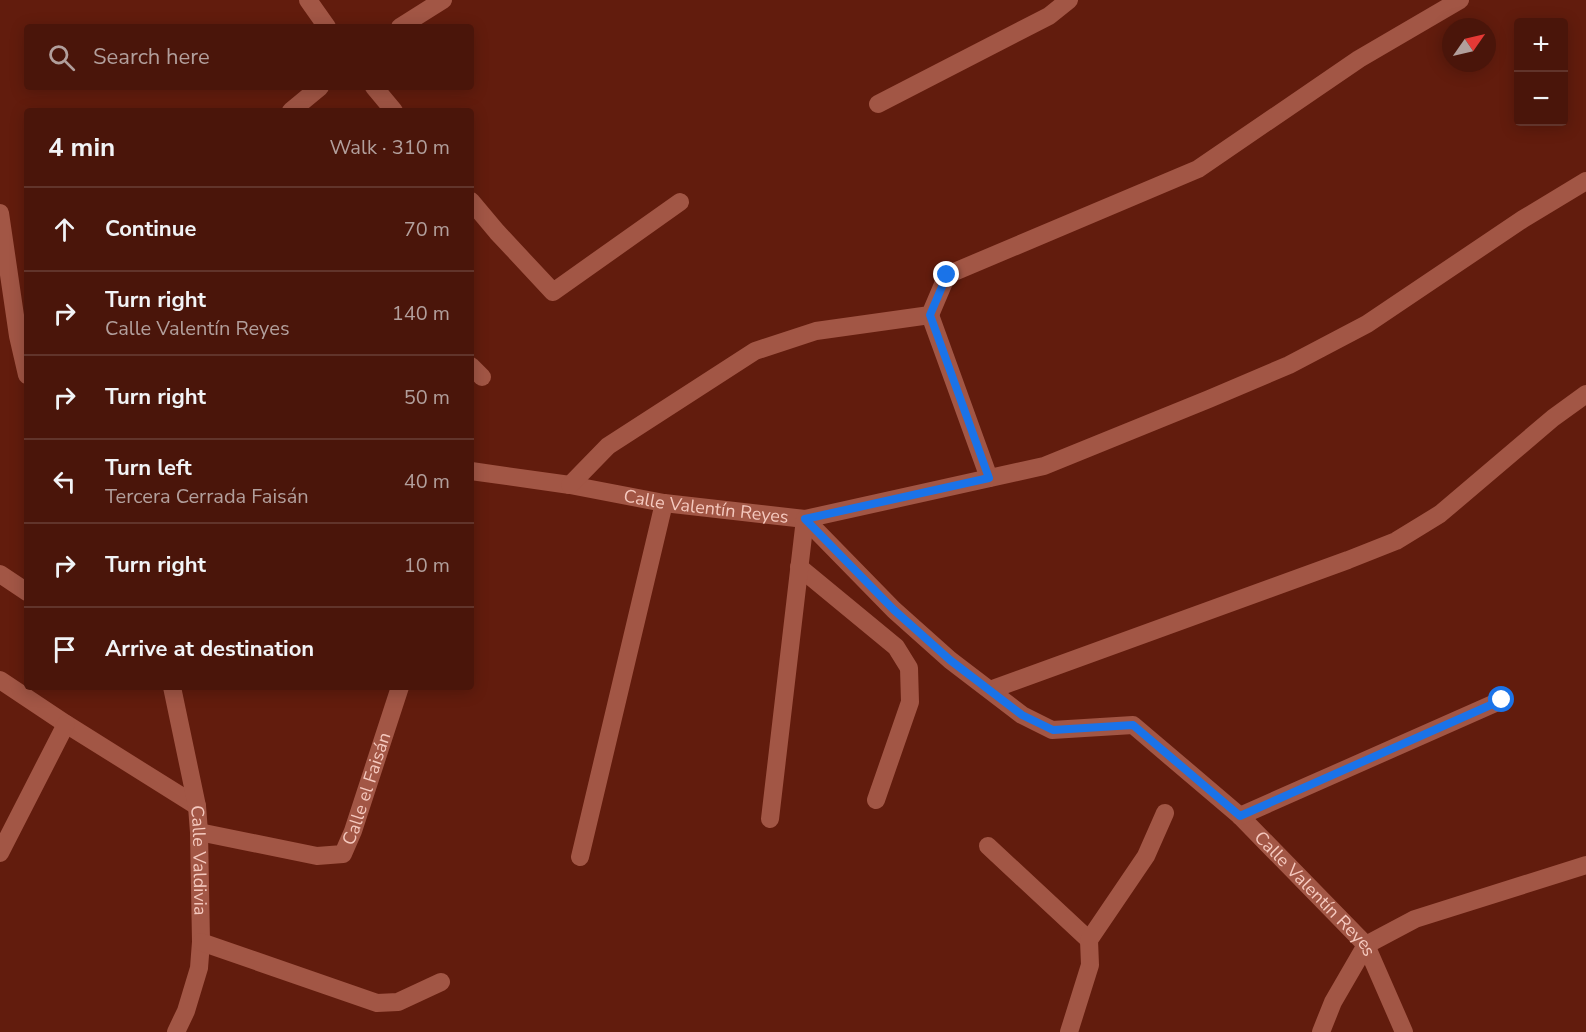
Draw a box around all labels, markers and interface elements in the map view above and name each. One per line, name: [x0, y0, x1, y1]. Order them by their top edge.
north arrow: [1442, 18, 1496, 72]
map controls: [1514, 18, 1568, 126]
button: +: [1514, 18, 1568, 72]
search box: [24, 24, 474, 90]
icon: search: [45, 41, 78, 74]
text: Search here: [93, 42, 210, 72]
button: −: [1514, 72, 1568, 126]
text: 4 min: [48, 130, 115, 165]
text: Walk · 310 m: [330, 134, 450, 161]
icon: ahead: [48, 213, 81, 246]
text: Continue: [105, 214, 196, 244]
text: 70 m: [404, 216, 450, 243]
route end: [933, 261, 959, 287]
text: Turn right: [105, 285, 206, 315]
icon: right: [48, 297, 81, 330]
text: 140 m: [392, 300, 450, 327]
text: Calle Valentín Reyes: [105, 315, 290, 342]
icon: right: [48, 381, 81, 414]
text: Turn right: [105, 382, 206, 412]
text: 50 m: [404, 384, 450, 411]
text: Turn left: [105, 453, 192, 483]
icon: left: [48, 465, 81, 498]
text: 40 m: [404, 468, 450, 495]
text: Tercera Cerrada Faisán: [105, 483, 309, 510]
street label: Calle Valentín Reyes: [622, 484, 790, 529]
icon: right: [48, 549, 81, 582]
text: Turn right: [105, 550, 206, 580]
text: 10 m: [404, 552, 450, 579]
icon: arrive: [48, 633, 81, 666]
text: Arrive at destination: [105, 634, 314, 664]
route start: [1488, 686, 1514, 712]
street label: Calle el Faisán: [336, 729, 396, 849]
street label: Calle Valdivia: [185, 804, 213, 916]
street label: Calle Valentín Reyes: [1249, 826, 1381, 960]

